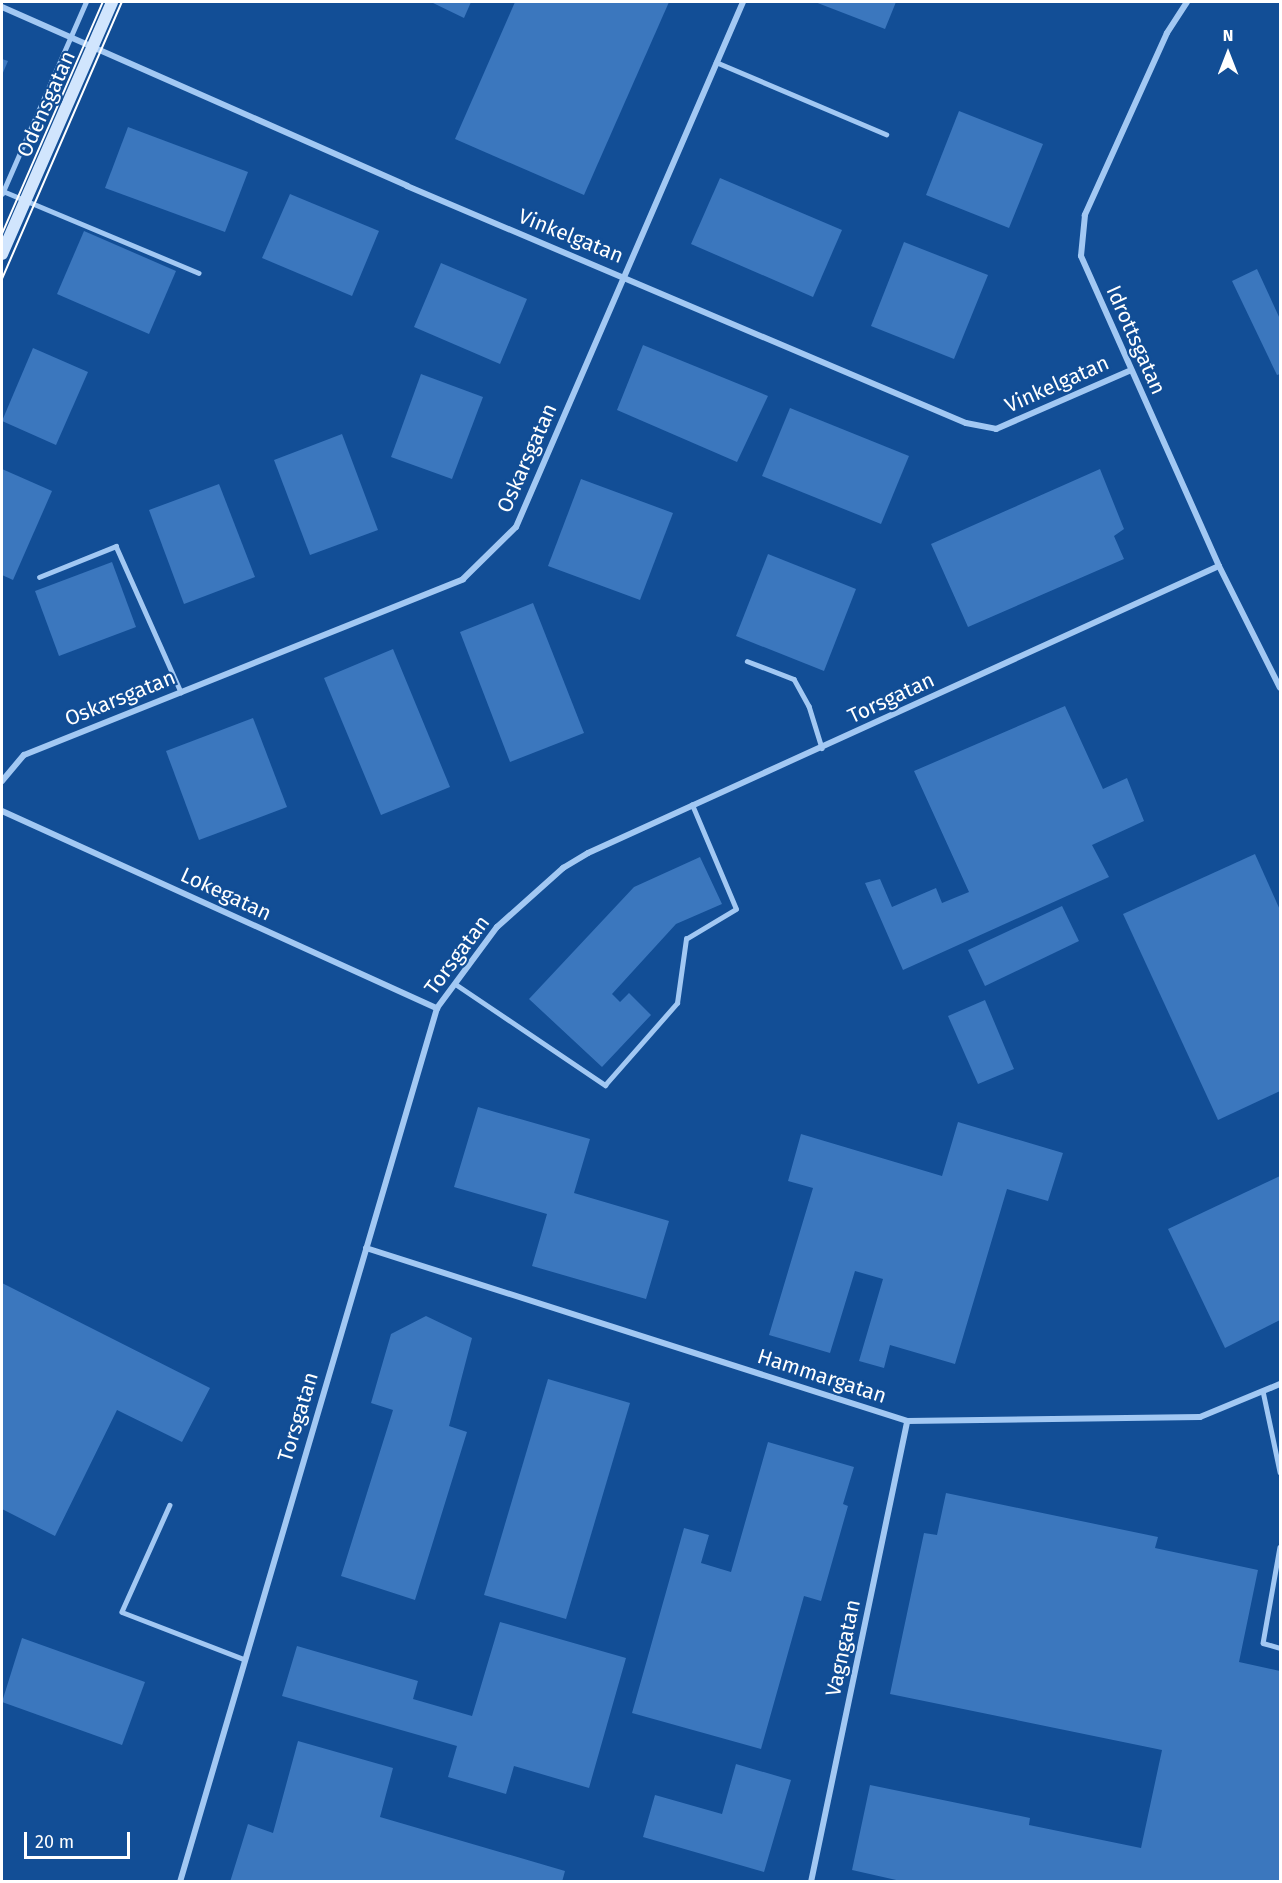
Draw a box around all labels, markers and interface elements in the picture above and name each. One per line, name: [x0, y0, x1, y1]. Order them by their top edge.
north arrow: [1198, 24, 1258, 84]
text: N: [1223, 26, 1233, 45]
street label: Odensgatan: [11, 47, 81, 161]
street label: Vinkelgatan: [515, 203, 627, 269]
street label: Idrottsgatan: [1101, 282, 1171, 398]
street label: Vinkelgatan: [1001, 350, 1113, 418]
street label: Oskarsgatan: [492, 399, 562, 517]
street label: Oskarsgatan: [61, 664, 179, 732]
street label: Torsgatan: [844, 667, 938, 729]
street label: Lokegatan: [177, 862, 275, 926]
street label: Torsgatan: [419, 910, 495, 1000]
street label: Hammargatan: [754, 1343, 890, 1409]
street label: Torsgatan: [272, 1369, 324, 1465]
street label: Vagngatan: [820, 1597, 866, 1699]
scale bar: [27, 1820, 134, 1858]
text: 20 m: [35, 1831, 74, 1853]

